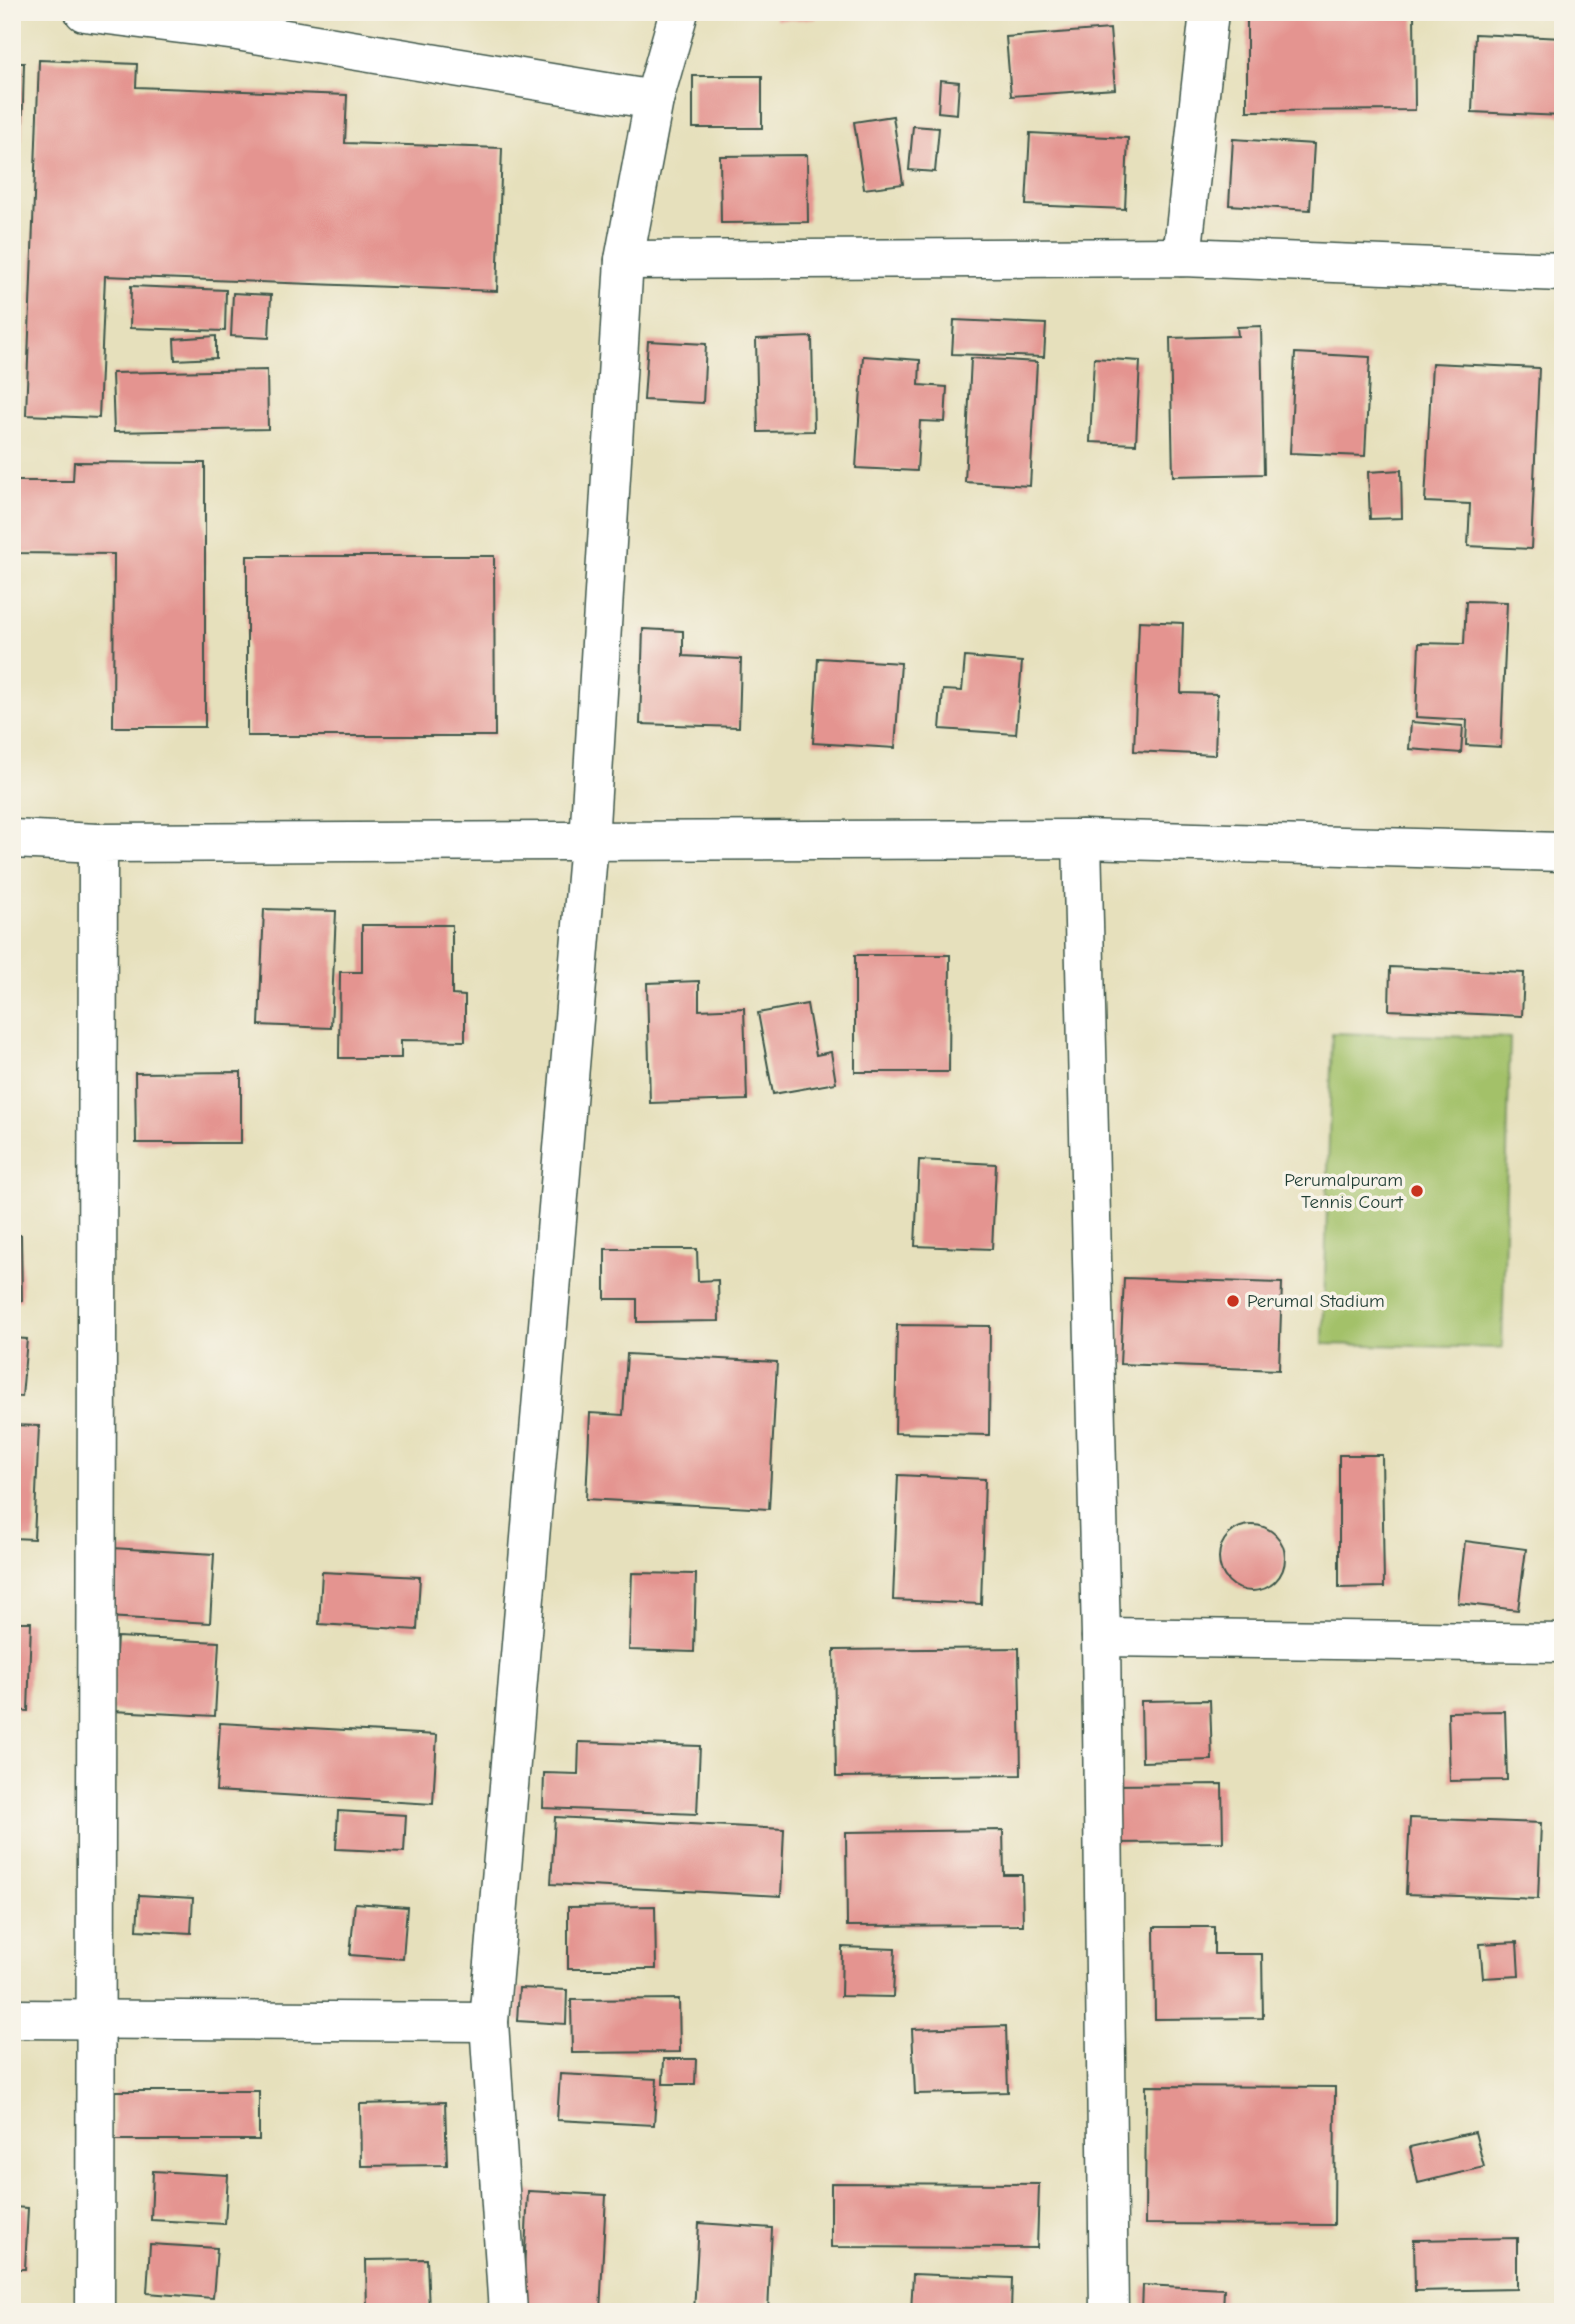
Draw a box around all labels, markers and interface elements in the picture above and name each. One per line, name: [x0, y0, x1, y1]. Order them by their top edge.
place label: Perumalpuram Tennis Court: [1284, 1169, 1404, 1213]
marker: Perumalpuram Tennis Court: [1409, 1183, 1425, 1199]
place label: Perumal Stadium: [1247, 1290, 1385, 1312]
marker: Perumal Stadium: [1225, 1293, 1241, 1309]

